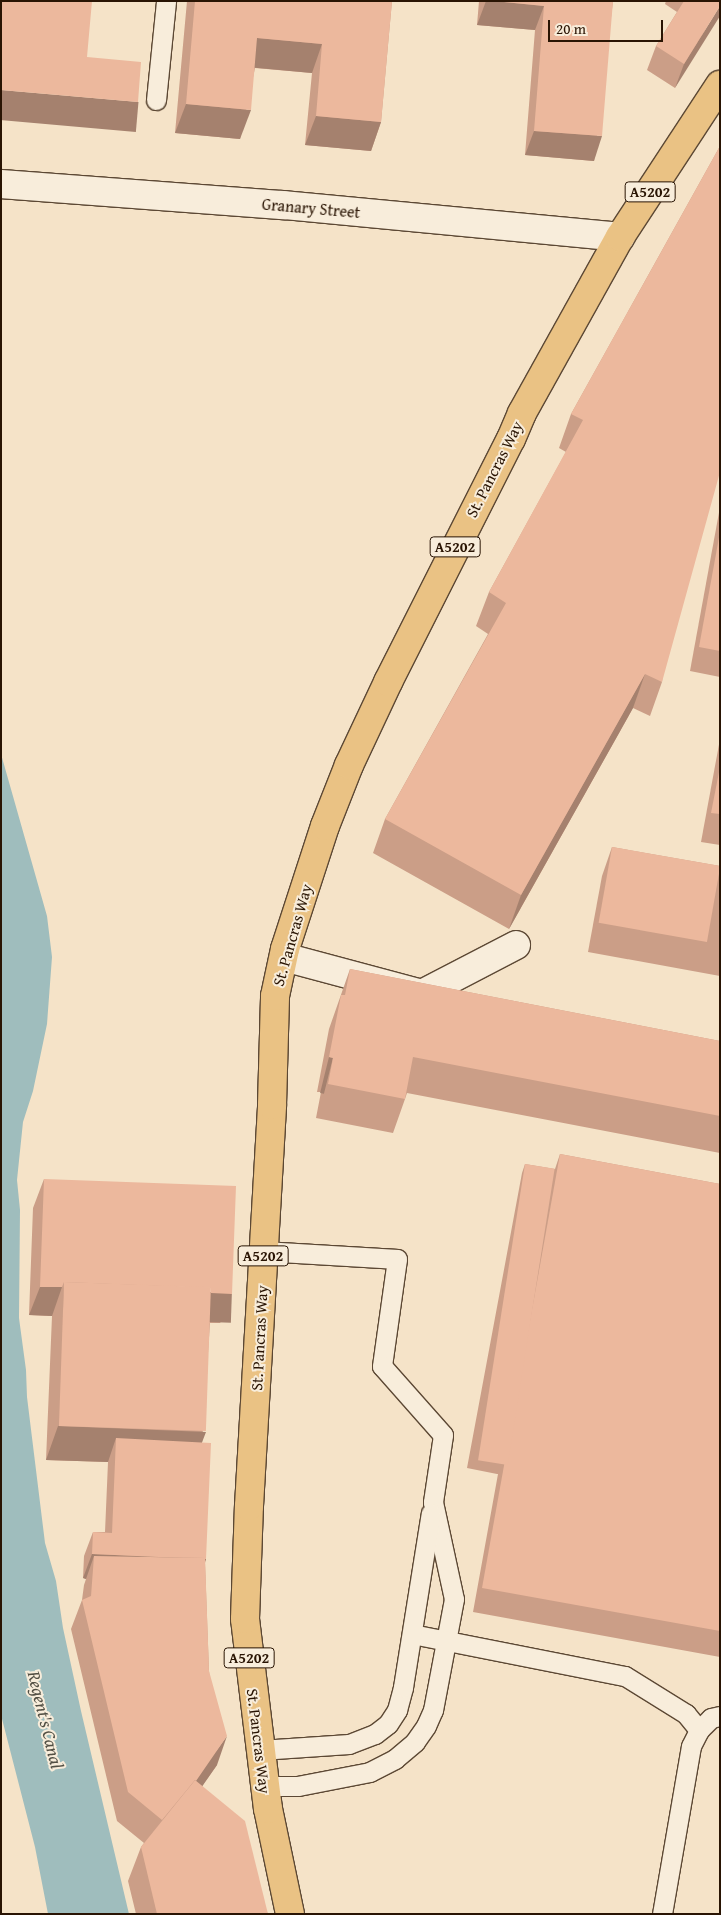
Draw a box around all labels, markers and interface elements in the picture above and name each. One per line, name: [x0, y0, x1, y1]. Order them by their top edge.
scale bar: [551, 10, 666, 42]
text: 20 m: [556, 18, 586, 39]
road number: A5202: [624, 180, 676, 204]
street label: Granary Street: [261, 194, 361, 222]
street label: St. Pancras Way: [462, 418, 526, 520]
road number: A5202: [429, 534, 481, 560]
street label: St. Pancras Way: [268, 882, 316, 988]
road number: A5202: [237, 1244, 289, 1268]
street label: St. Pancras Way: [247, 1285, 271, 1391]
road number: A5202: [223, 1646, 275, 1670]
water label: Regent's Canal: [22, 1669, 68, 1771]
street label: St. Pancras Way: [243, 1687, 275, 1795]

